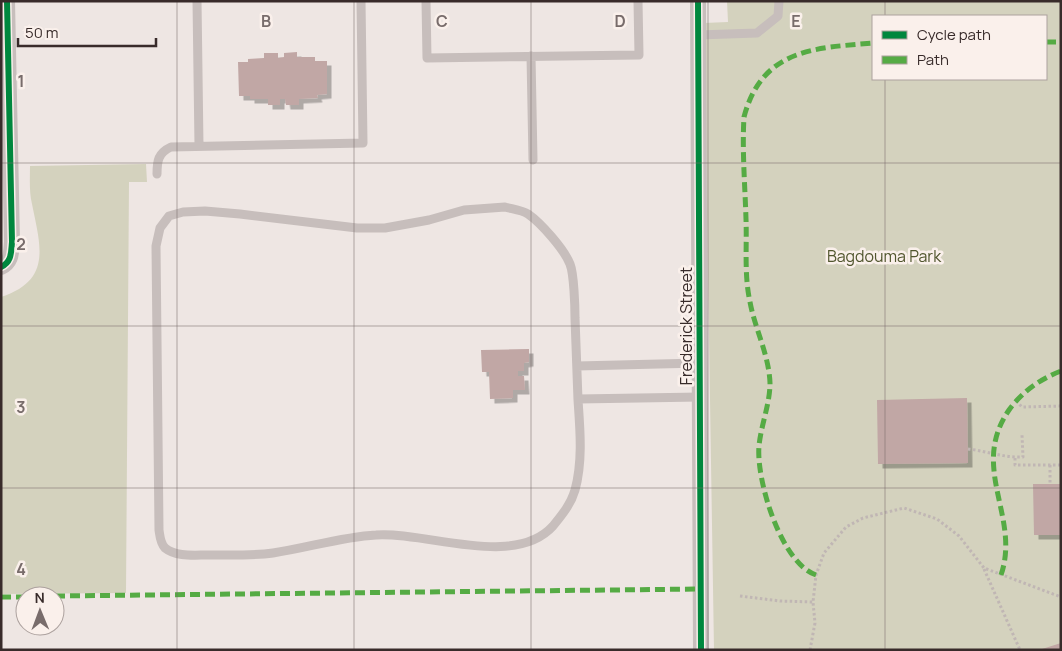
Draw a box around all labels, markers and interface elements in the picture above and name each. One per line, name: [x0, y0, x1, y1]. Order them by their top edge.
text: B: [261, 10, 271, 32]
text: C: [436, 10, 448, 32]
text: D: [614, 10, 626, 32]
text: E: [791, 10, 801, 32]
scale bar: [18, 15, 155, 47]
legend: [872, 15, 1047, 80]
text: 50 m: [25, 22, 59, 43]
text: Cycle path: [917, 24, 991, 45]
text: Path: [917, 49, 949, 70]
text: 1: [17, 70, 25, 92]
text: 2: [16, 233, 26, 255]
park label: Bagdouma Park: [827, 245, 942, 267]
street label: Frederick Street: [675, 267, 697, 385]
text: 3: [16, 396, 26, 418]
text: 4: [16, 558, 26, 580]
north arrow: [15, 586, 65, 636]
text: N: [35, 588, 45, 607]

